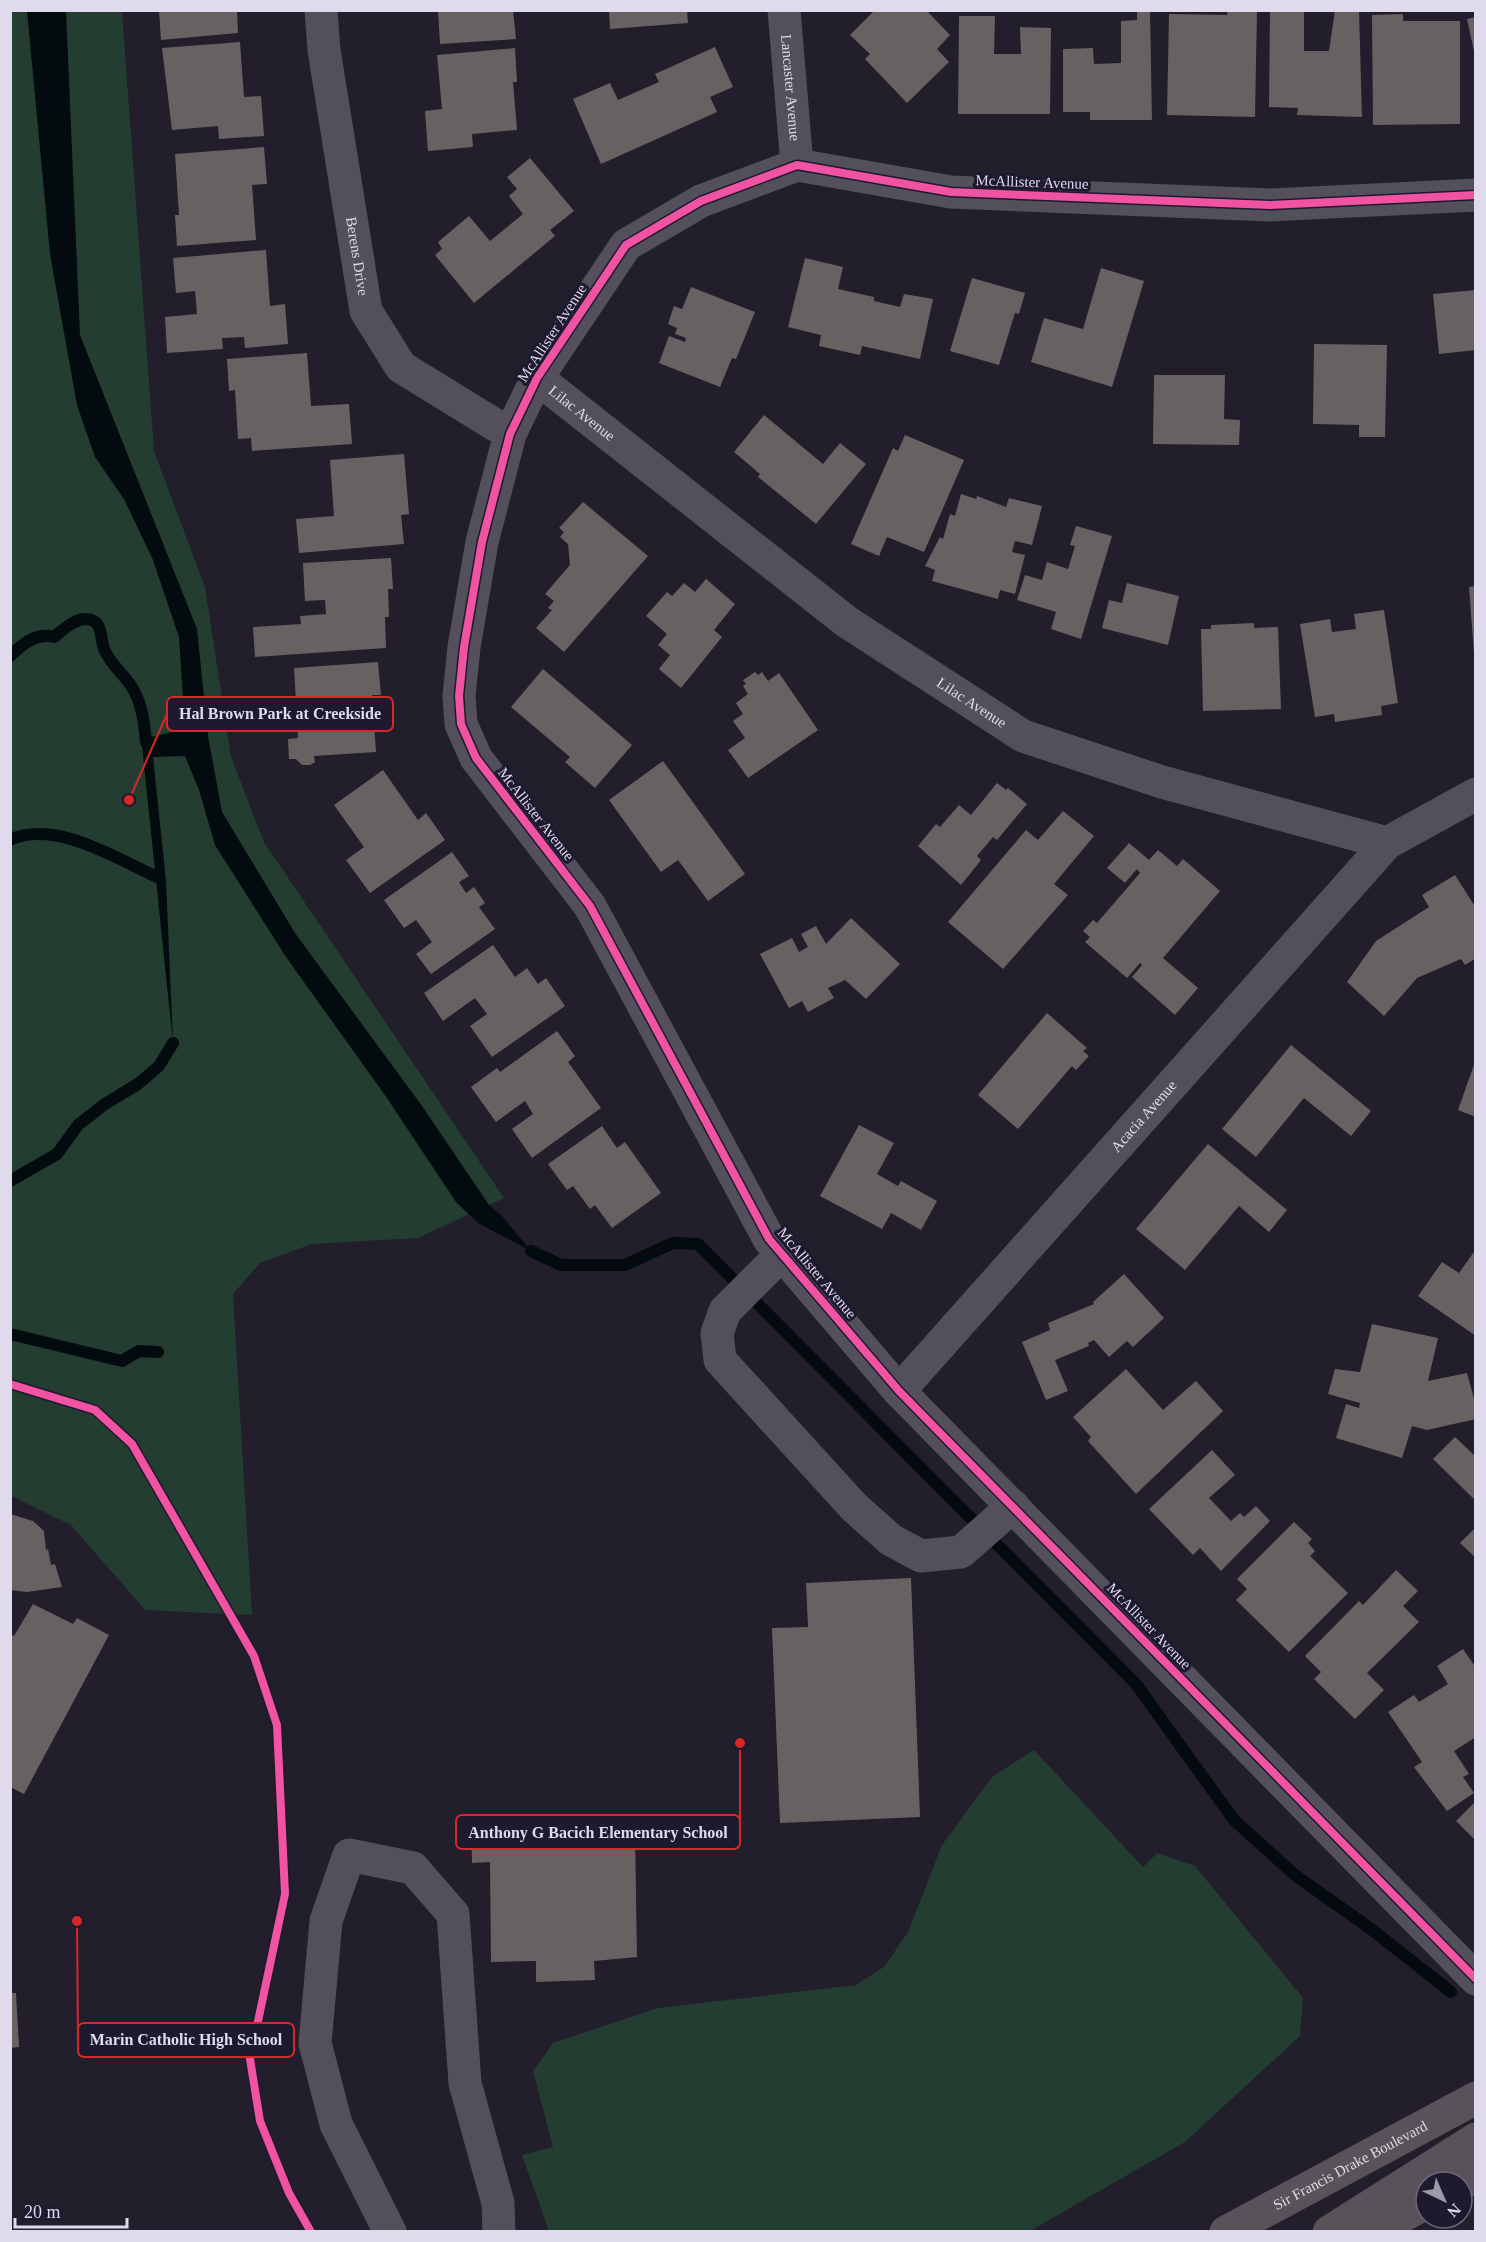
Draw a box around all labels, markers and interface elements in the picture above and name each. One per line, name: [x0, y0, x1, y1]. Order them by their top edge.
street label: Lancaster Avenue: [778, 34, 803, 142]
street label: McAllister Avenue: [975, 172, 1089, 192]
street label: Berens Drive: [343, 216, 371, 297]
street label: McAllister Avenue: [514, 281, 590, 385]
street label: Lilac Avenue: [546, 382, 618, 444]
street label: Lilac Avenue: [934, 674, 1010, 731]
callout: Hal Brown Park at Creekside: [167, 697, 393, 731]
text: Hal Brown Park at Creekside: [179, 705, 381, 722]
street label: McAllister Avenue: [495, 764, 577, 864]
street label: Acacia Avenue: [1108, 1077, 1180, 1155]
street label: McAllister Avenue: [774, 1224, 860, 1322]
street label: McAllister Avenue: [1104, 1580, 1194, 1673]
callout: Anthony G Bacich Elementary School: [456, 1815, 740, 1849]
text: Anthony G Bacich Elementary School: [468, 1824, 728, 1842]
callout: Marin Catholic High School: [78, 2023, 294, 2057]
text: Marin Catholic High School: [90, 2031, 283, 2049]
street label: Sir Francis Drake Boulevard: [1271, 2117, 1430, 2213]
north arrow: [1414, 2170, 1474, 2230]
scale bar: [15, 2191, 128, 2229]
text: N: [1444, 2200, 1464, 2221]
text: 20 m: [24, 2202, 61, 2222]

